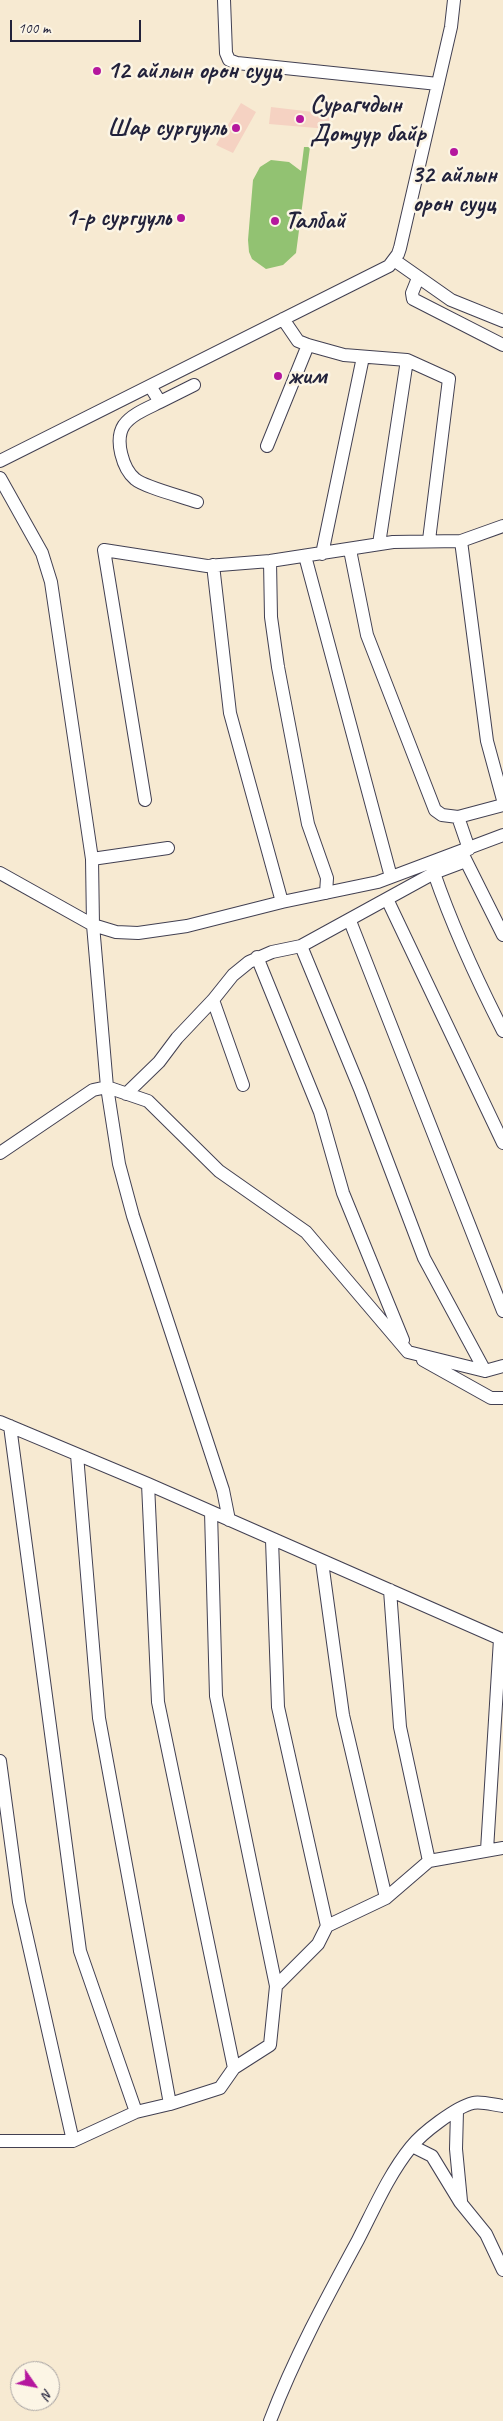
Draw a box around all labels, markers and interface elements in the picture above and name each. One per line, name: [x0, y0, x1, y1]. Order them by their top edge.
scale bar: [12, 10, 144, 42]
text: 100 m: [18, 19, 50, 38]
place label: 12 айлын орон сууц: [107, 56, 282, 86]
marker: 12 айлын орон сууц: [91, 65, 103, 77]
place label: Сурагчдын Дотуур байр: [310, 90, 425, 149]
place label: Шар сургууль: [107, 113, 226, 143]
marker: Сурагчдын Дотуур байр: [294, 113, 306, 125]
marker: Шар сургууль: [230, 122, 242, 134]
marker: 32 айлын орон сууц: [448, 146, 460, 158]
place label: 32 айлын орон сууц: [411, 160, 497, 219]
place label: 1-р сургууль: [65, 203, 171, 233]
place label: Талбай: [285, 206, 345, 236]
marker: 1-р сургууль: [175, 212, 187, 224]
marker: Талбай: [269, 215, 281, 227]
place label: жим: [288, 361, 327, 391]
marker: жим: [272, 370, 284, 382]
north arrow: [10, 2361, 60, 2411]
text: N: [38, 2386, 57, 2402]

